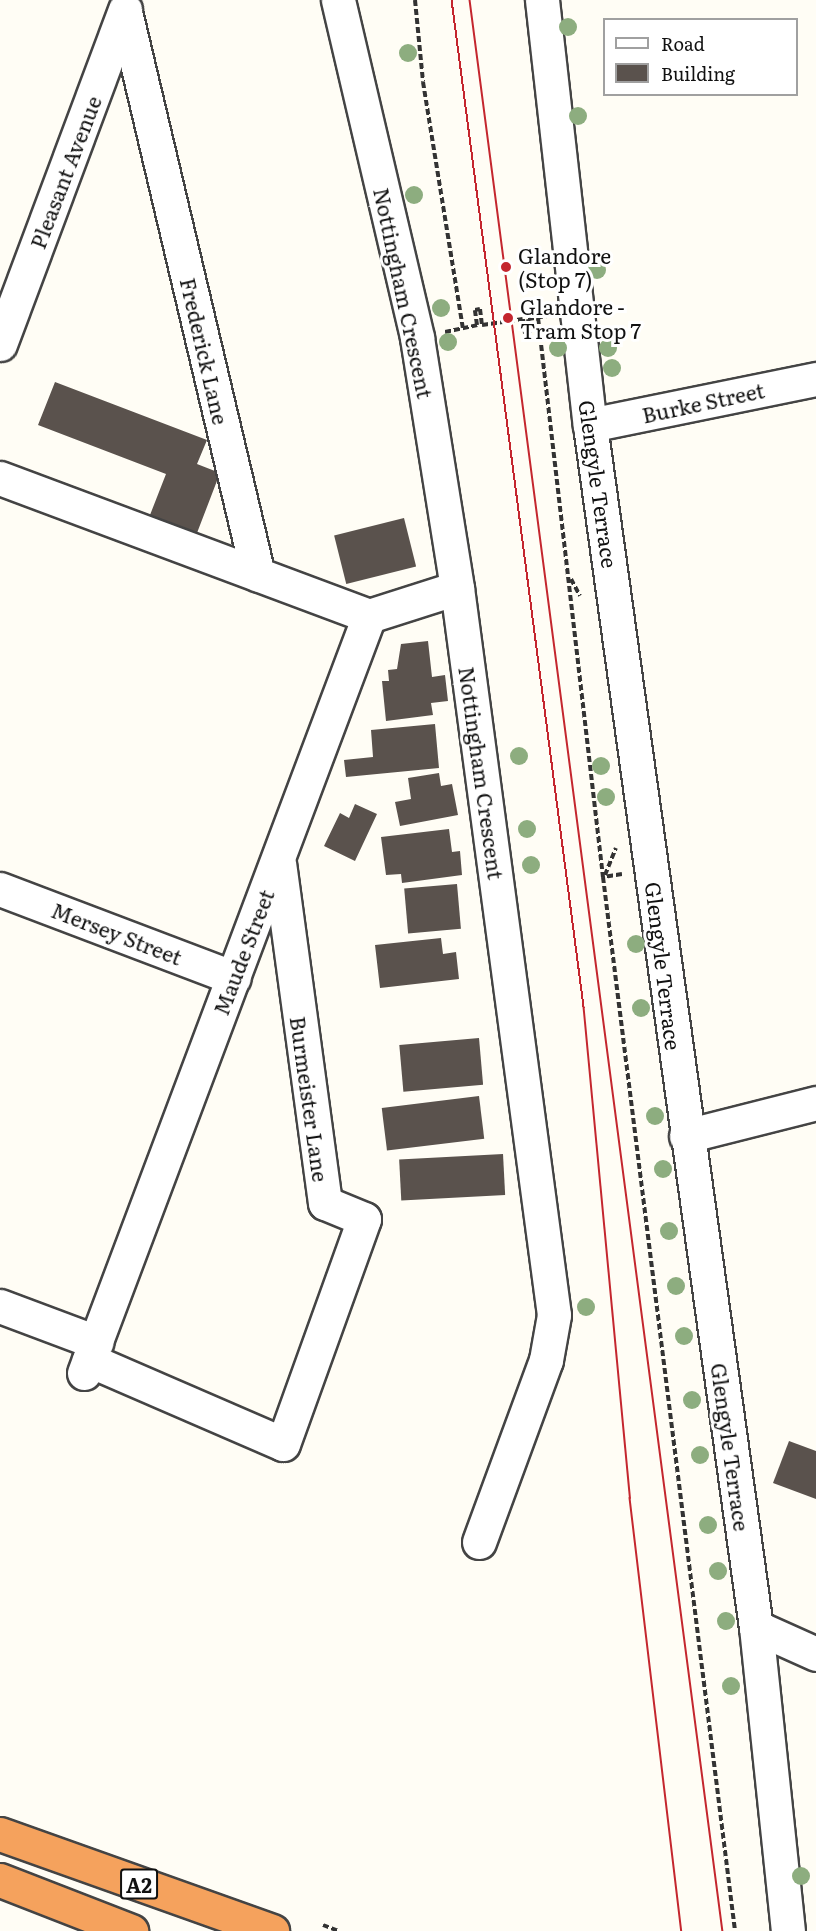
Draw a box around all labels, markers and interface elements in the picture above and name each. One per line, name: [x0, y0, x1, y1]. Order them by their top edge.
legend: [603, 18, 798, 96]
text: Road: [661, 30, 705, 57]
text: Building: [661, 60, 735, 87]
street label: Pleasant Avenue: [24, 92, 106, 252]
street label: Nottingham Crescent: [369, 185, 439, 401]
place label: Glandore (Stop 7): [518, 242, 611, 292]
marker: Glandore (Stop 7): [499, 260, 513, 274]
street label: Frederick Lane: [176, 275, 234, 427]
place label: Glandore - Tram Stop 7: [520, 293, 641, 343]
marker: Glandore - Tram Stop 7: [501, 311, 515, 325]
street label: Burke Street: [640, 377, 766, 427]
street label: Glengyle Terrace: [575, 398, 623, 570]
street label: Nottingham Crescent: [455, 665, 509, 881]
street label: Glengyle Terrace: [641, 880, 687, 1052]
street label: Maude Street: [207, 886, 279, 1018]
street label: Mersey Street: [48, 897, 186, 969]
street label: Burmeister Lane: [286, 1015, 334, 1183]
street label: Glengyle Terrace: [707, 1361, 755, 1533]
road number: A2: [120, 1867, 158, 1901]

